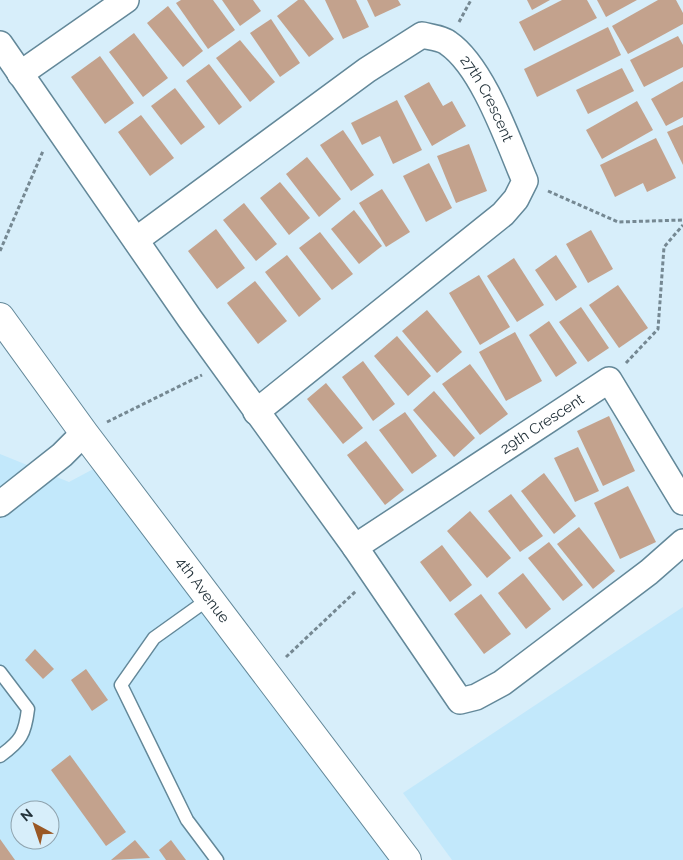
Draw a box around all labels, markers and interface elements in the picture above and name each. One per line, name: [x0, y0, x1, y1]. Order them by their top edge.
street label: 27th Crescent: [456, 51, 517, 144]
street label: 29th Crescent: [497, 390, 587, 458]
street label: 4th Avenue: [172, 553, 234, 627]
north arrow: [10, 800, 60, 850]
text: N: [17, 805, 36, 825]

